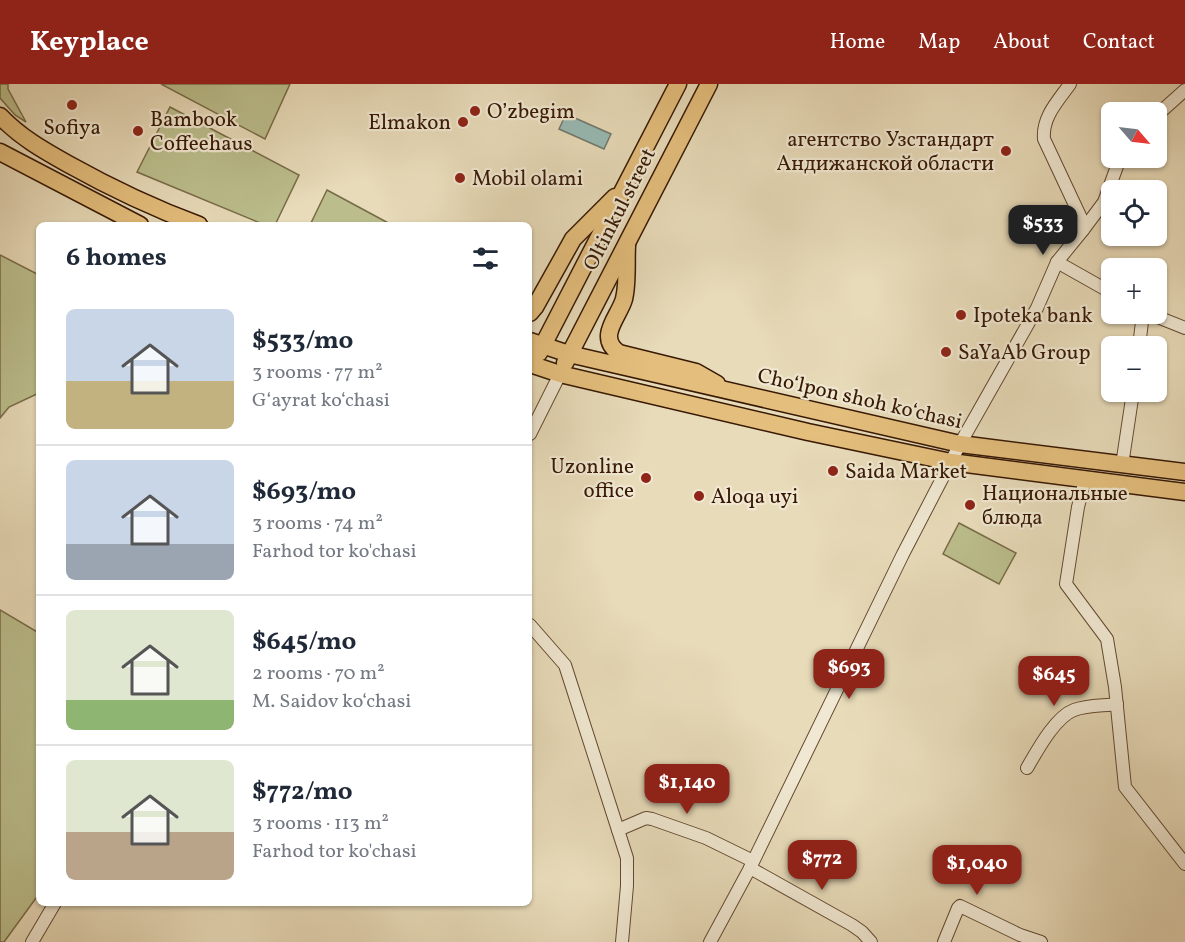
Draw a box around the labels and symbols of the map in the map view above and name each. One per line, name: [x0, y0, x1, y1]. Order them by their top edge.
marker: Sofiya: [65, 98, 79, 112]
place label: O’zbegim: [487, 98, 575, 127]
north arrow: [1101, 102, 1167, 168]
marker: O’zbegim: [468, 104, 482, 118]
place label: Bambook Coffeehaus: [150, 106, 253, 159]
place label: Elmakon: [368, 109, 451, 138]
place label: Sofiya: [43, 114, 101, 143]
marker: Elmakon: [456, 115, 470, 129]
marker: Bambook Coffeehaus: [131, 124, 145, 138]
place label: агентство Узстандарт Андижанской области: [776, 126, 994, 179]
street label: Oltinkul street: [577, 143, 664, 276]
marker: агентство Узстандарт Андижанской области: [999, 144, 1013, 158]
place label: Mobil olami: [472, 165, 583, 194]
marker: Mobil olami: [453, 171, 467, 185]
pin: $533: [1007, 205, 1079, 256]
place label: Ipoteka bank: [973, 302, 1093, 331]
marker: Ipoteka bank: [954, 308, 968, 322]
place label: SaYaAb Group: [958, 339, 1091, 368]
marker: SaYaAb Group: [939, 345, 953, 359]
street label: Choʻlpon shoh koʻchasi: [754, 362, 965, 437]
place label: Uzonline office: [551, 453, 634, 506]
place label: Saida Market: [845, 458, 967, 487]
marker: Saida Market: [826, 464, 840, 478]
marker: Uzonline office: [639, 471, 653, 485]
place label: Национальные блюда: [982, 480, 1128, 533]
place label: Aloqa uyi: [711, 483, 798, 512]
marker: Aloqa uyi: [692, 489, 706, 503]
marker: Национальные блюда: [963, 498, 977, 512]
pin: $693: [813, 649, 885, 700]
pin: $645: [1018, 656, 1090, 707]
pin: $1,140: [638, 764, 736, 815]
pin: $772: [786, 840, 858, 891]
pin: $1,040: [928, 845, 1026, 896]

